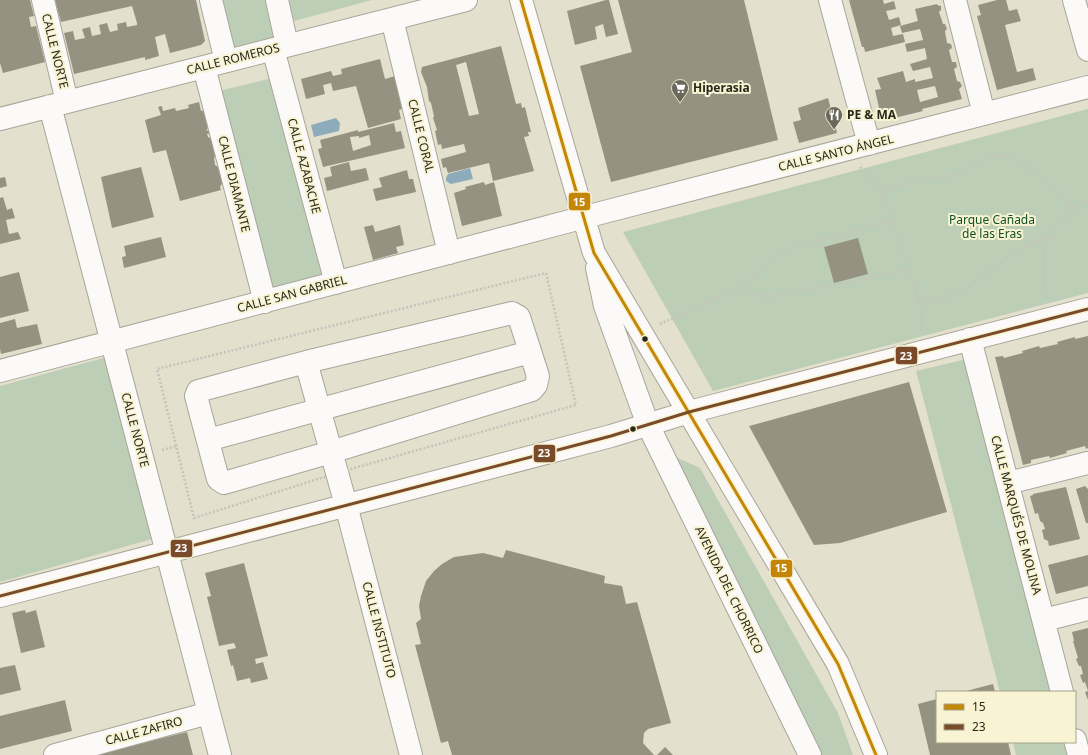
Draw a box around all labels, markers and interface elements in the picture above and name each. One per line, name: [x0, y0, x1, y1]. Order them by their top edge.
street label: CALLE NORTE: [38, 12, 73, 90]
street label: CALLE ROMEROS: [185, 39, 282, 78]
supermarket icon: Hiperasia: [670, 78, 690, 103]
place label: Hiperasia: [693, 79, 750, 96]
street label: CALLE CORAL: [404, 97, 439, 175]
restaurant icon: PE & MA: [824, 105, 844, 130]
place label: PE & MA: [847, 106, 897, 123]
street label: CALLE AZABACHE: [284, 116, 325, 215]
street label: CALLE SANTO ÁNGEL: [776, 130, 895, 175]
street label: CALLE DIAMANTE: [214, 134, 255, 234]
line badge: 15: [568, 192, 591, 211]
text: 15: [573, 194, 585, 209]
park label: Parque Cañada de las Eras: [949, 211, 1035, 242]
street label: CALLE SAN GABRIEL: [235, 271, 349, 316]
unlabelled marker: [640, 334, 650, 344]
line badge: 23: [895, 346, 918, 365]
text: 23: [900, 348, 912, 363]
street label: CALLE NORTE: [117, 391, 154, 469]
unlabelled marker: [628, 424, 638, 434]
street label: CALLE MARQUÉS DE MOLINA: [987, 433, 1046, 597]
line badge: 23: [533, 444, 556, 463]
text: 23: [538, 445, 550, 460]
street label: AVENIDA DEL CHORRICO: [691, 523, 768, 656]
line badge: 23: [170, 539, 193, 558]
text: 23: [175, 540, 187, 555]
line badge: 15: [770, 559, 793, 578]
text: 15: [775, 560, 787, 575]
street label: CALLE INSTITUTO: [358, 580, 401, 680]
legend: [936, 691, 1076, 743]
text: 15: [972, 698, 986, 715]
street label: CALLE ZAFIRO: [103, 712, 184, 749]
text: 23: [972, 718, 986, 735]

